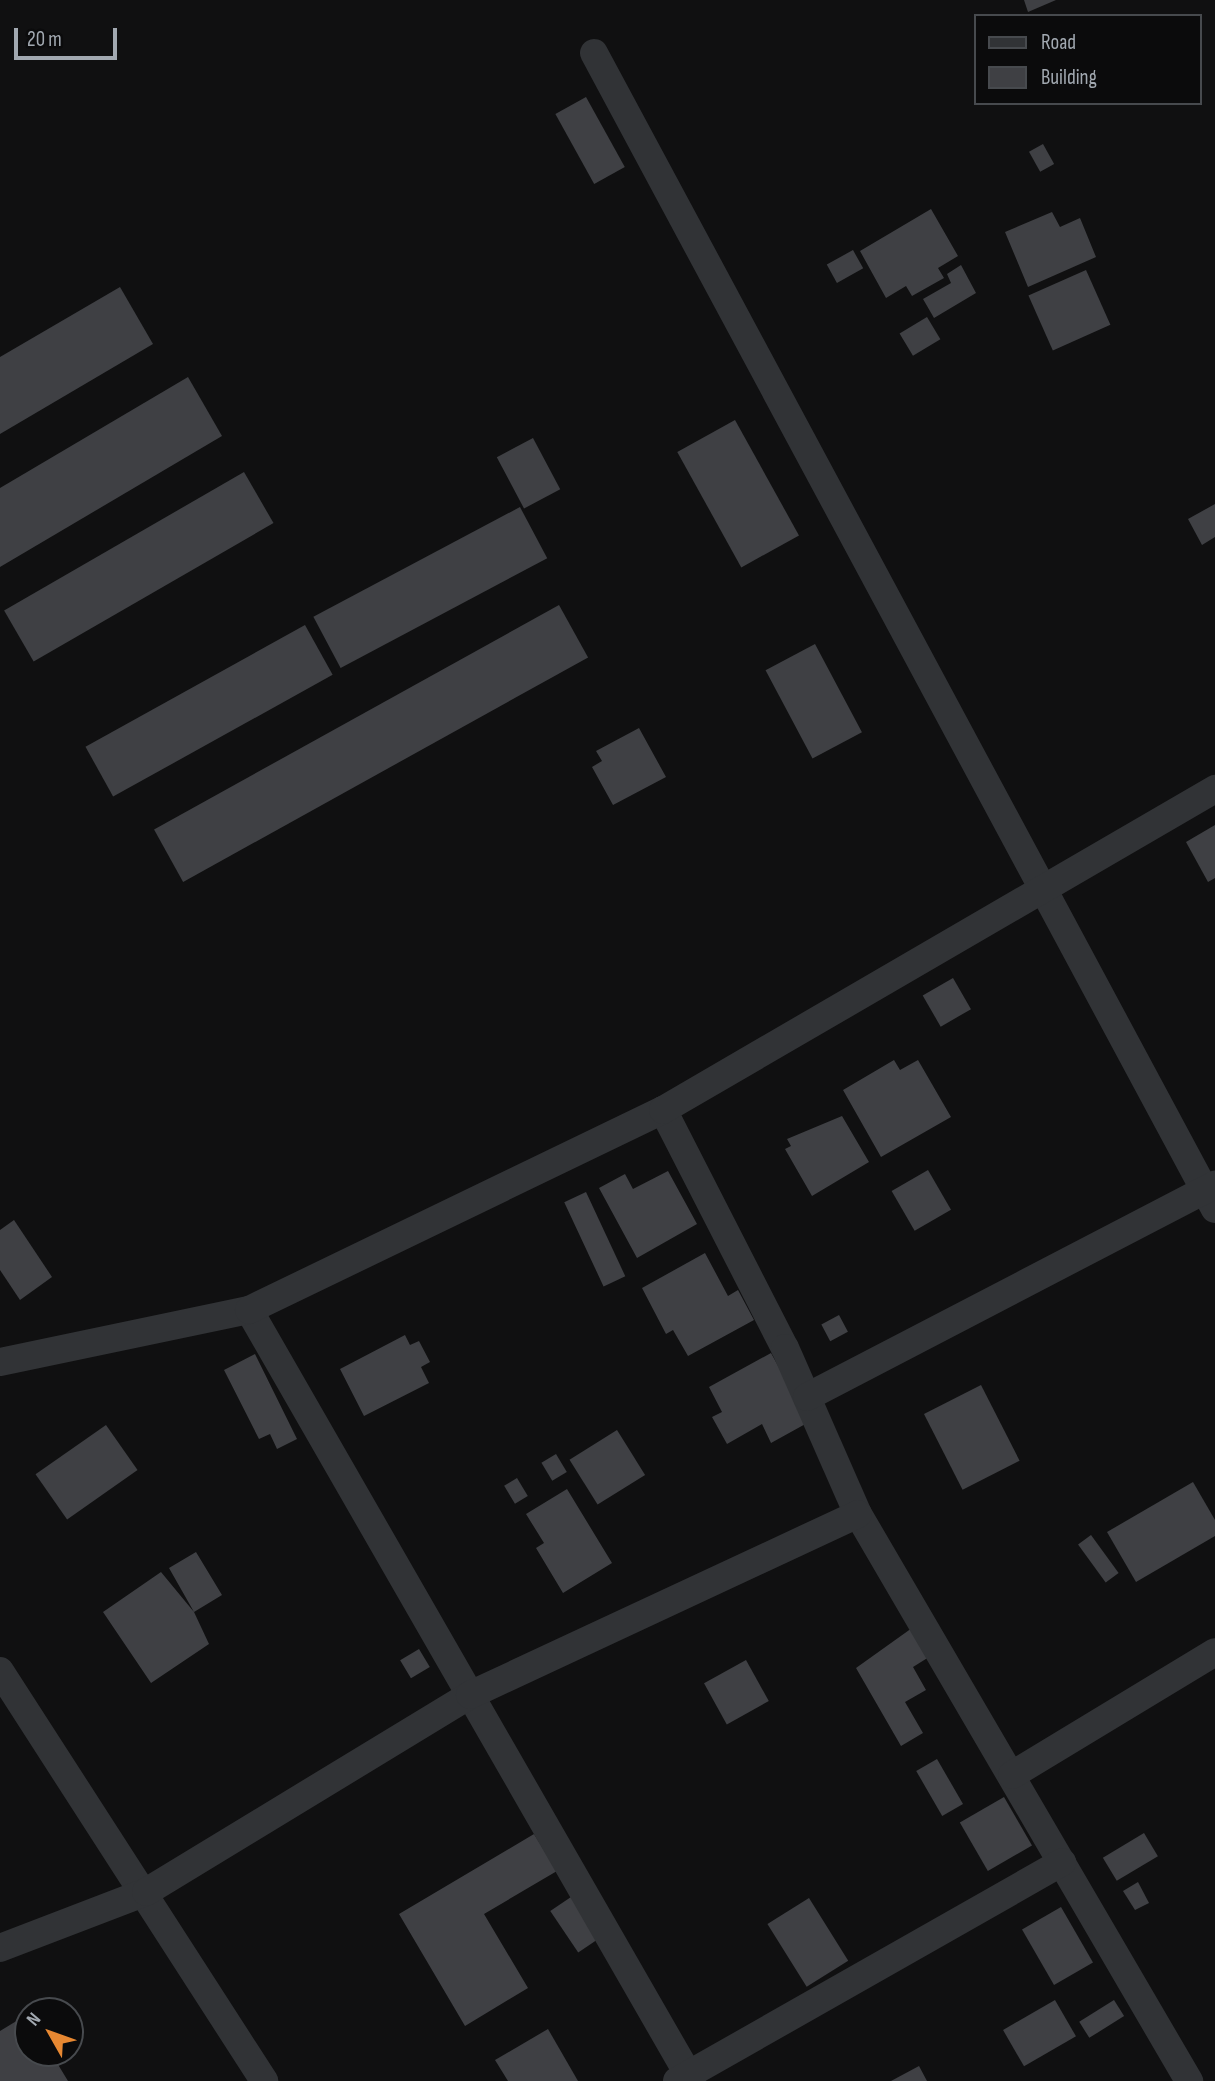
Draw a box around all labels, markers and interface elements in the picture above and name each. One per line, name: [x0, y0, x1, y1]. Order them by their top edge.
scale bar: [18, 14, 121, 58]
legend: [974, 14, 1201, 105]
text: 20 m: [27, 27, 62, 52]
text: Road: [1041, 30, 1076, 55]
text: Building: [1041, 65, 1097, 90]
north arrow: [14, 1997, 84, 2067]
text: N: [22, 2008, 46, 2031]

